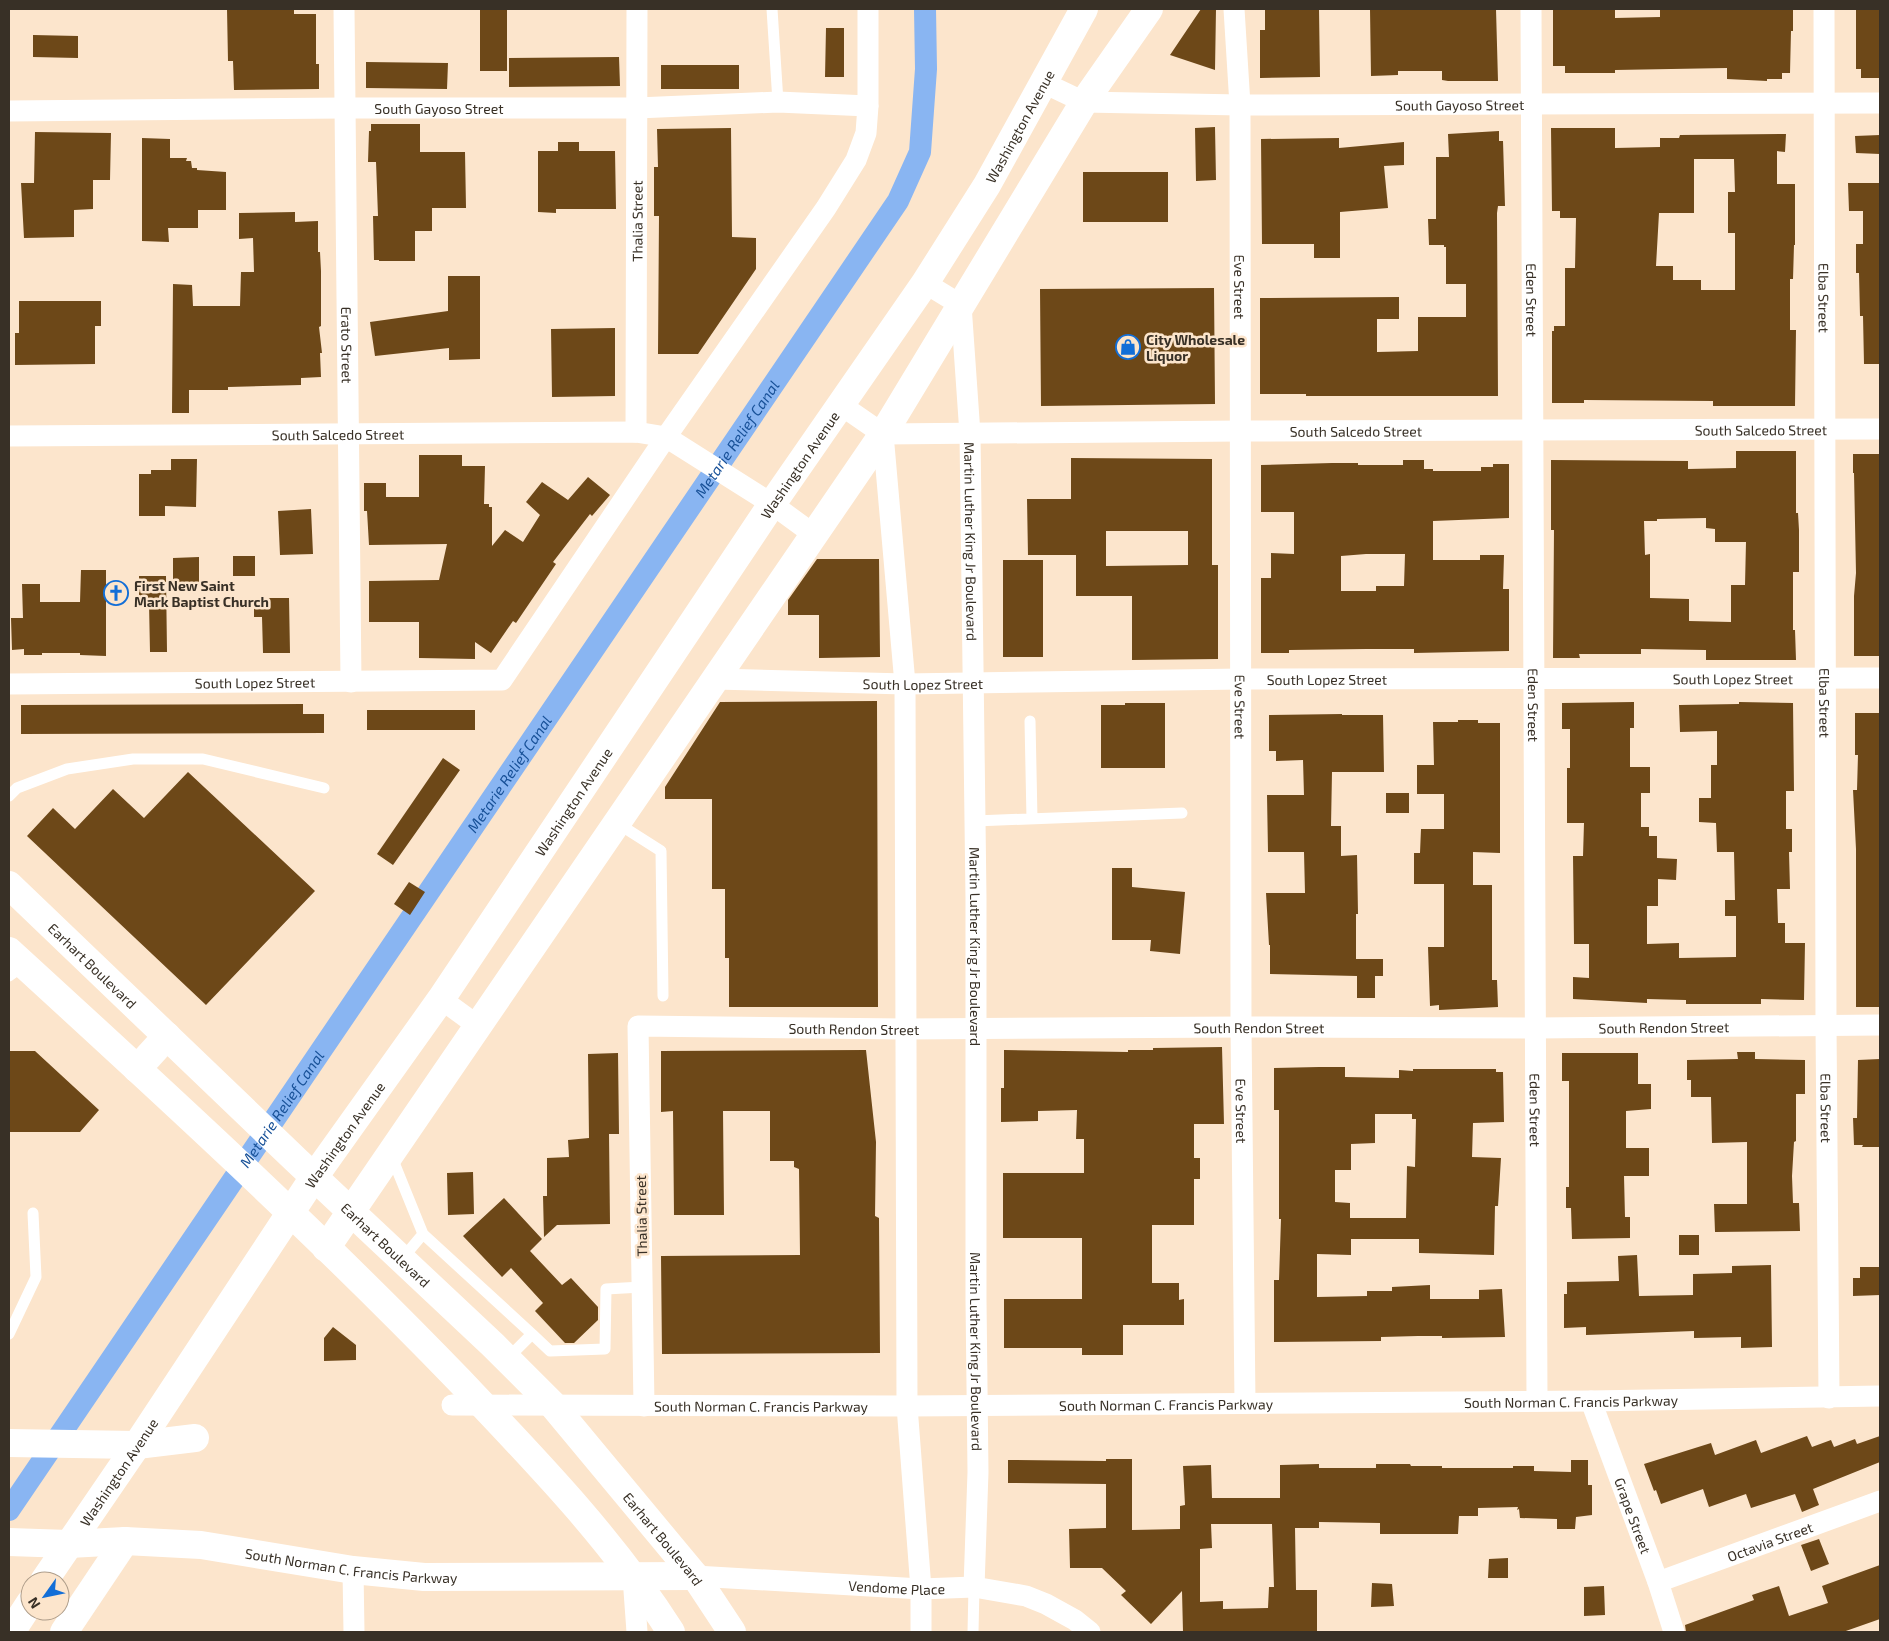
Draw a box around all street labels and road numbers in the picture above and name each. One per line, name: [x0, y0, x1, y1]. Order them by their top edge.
street label: Washington Avenue: [981, 67, 1057, 186]
street label: South Gayoso Street: [1395, 96, 1524, 113]
street label: South Gayoso Street: [374, 100, 504, 117]
street label: Thalia Street: [628, 180, 645, 262]
street label: Eve Street: [1232, 254, 1249, 319]
street label: Eden Street: [1524, 263, 1541, 337]
street label: Elba Street: [1816, 263, 1833, 333]
street label: Erato Street: [339, 307, 356, 383]
street label: Washington Avenue: [756, 408, 842, 522]
street label: South Salcedo Street: [1695, 421, 1827, 438]
street label: South Salcedo Street: [1290, 422, 1422, 439]
street label: South Salcedo Street: [272, 425, 404, 443]
street label: Martin Luther King Jr Boulevard: [962, 442, 981, 641]
street label: Eden Street: [1525, 668, 1543, 742]
street label: Elba Street: [1817, 668, 1834, 738]
street label: South Lopez Street: [1267, 670, 1387, 687]
street label: South Lopez Street: [1673, 670, 1793, 687]
street label: South Lopez Street: [195, 673, 315, 691]
street label: South Lopez Street: [863, 674, 983, 693]
street label: Eve Street: [1232, 674, 1249, 739]
street label: Washington Avenue: [531, 744, 615, 859]
street label: Martin Luther King Jr Boulevard: [967, 847, 985, 1046]
street label: Earhart Boulevard: [45, 919, 140, 1012]
street label: South Rendon Street: [1193, 1018, 1324, 1036]
street label: South Rendon Street: [1598, 1018, 1729, 1036]
street label: South Rendon Street: [788, 1019, 919, 1038]
street label: Eden Street: [1527, 1073, 1544, 1147]
street label: Elba Street: [1818, 1073, 1835, 1143]
street label: Washington Avenue: [301, 1078, 388, 1191]
street label: Eve Street: [1233, 1078, 1251, 1143]
street label: Thalia Street: [632, 1175, 650, 1257]
street label: Earhart Boulevard: [338, 1199, 434, 1290]
street label: Martin Luther King Jr Boulevard: [967, 1252, 986, 1451]
street label: South Norman C. Francis Parkway: [1464, 1391, 1679, 1410]
street label: South Norman C. Francis Parkway: [1059, 1395, 1274, 1413]
street label: South Norman C. Francis Parkway: [654, 1397, 869, 1414]
street label: Washington Avenue: [76, 1415, 161, 1529]
street label: Grape Street: [1612, 1475, 1655, 1556]
street label: Earhart Boulevard: [620, 1488, 707, 1588]
street label: Octavia Street: [1725, 1518, 1815, 1565]
street label: South Norman C. Francis Parkway: [244, 1544, 458, 1586]
street label: Vendome Place: [848, 1576, 945, 1598]

